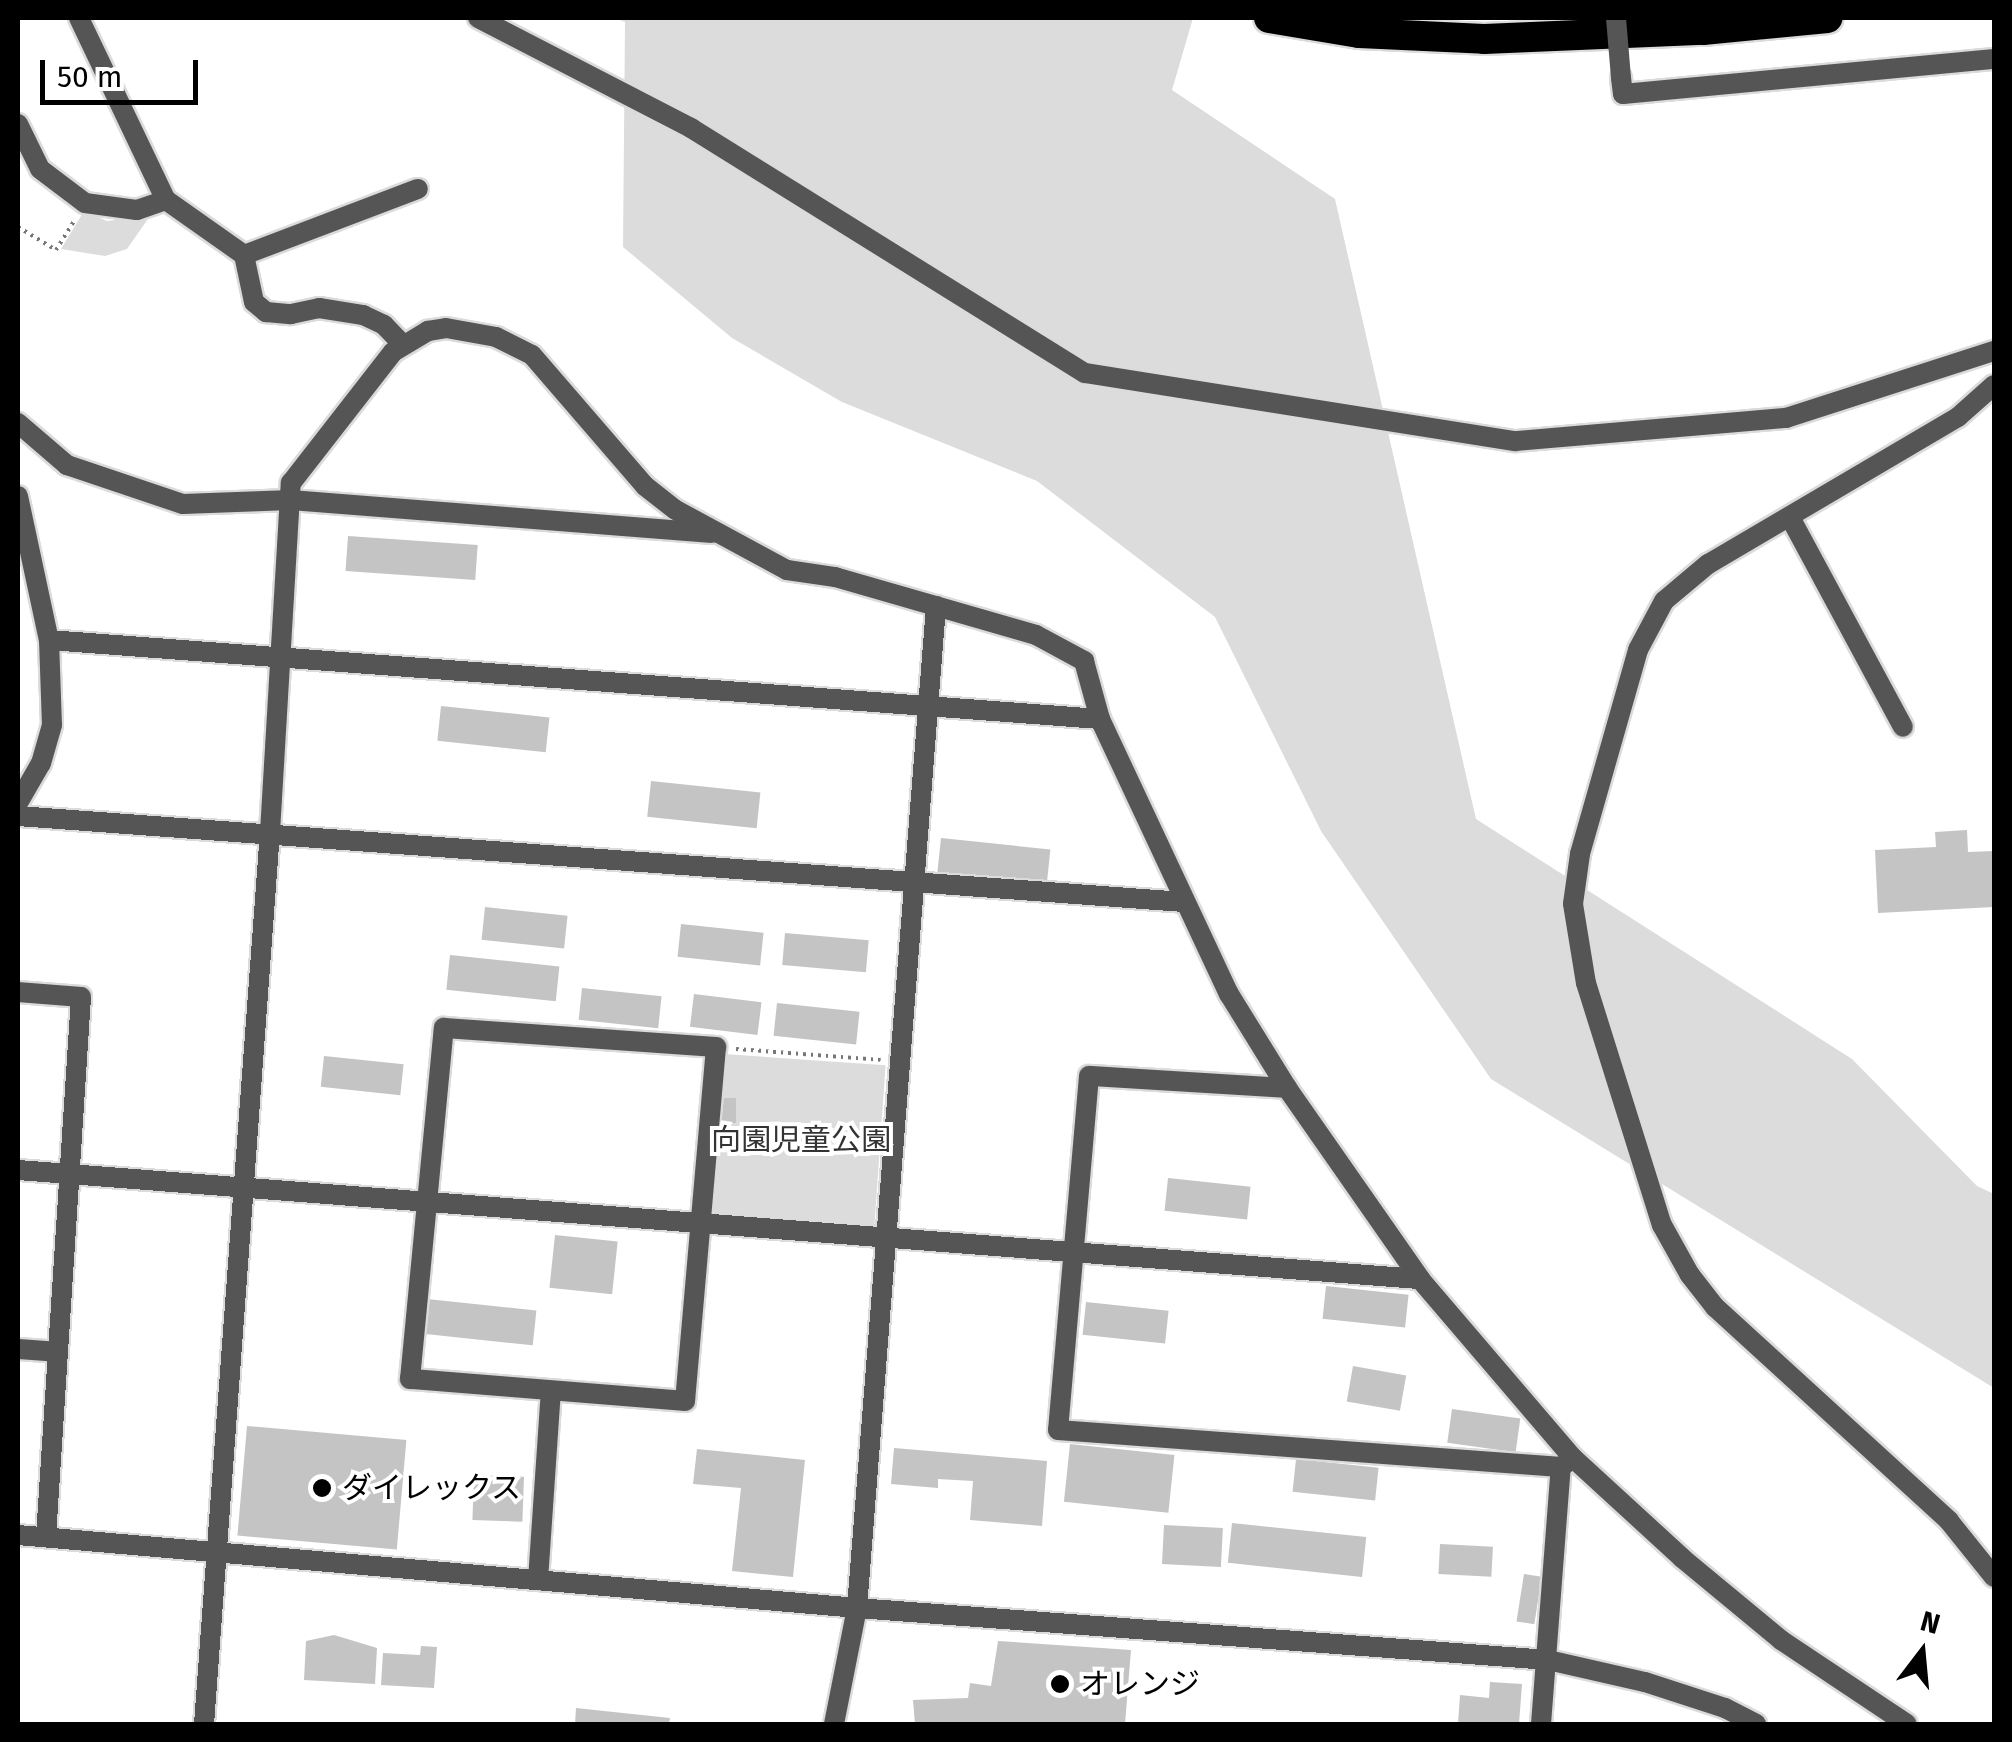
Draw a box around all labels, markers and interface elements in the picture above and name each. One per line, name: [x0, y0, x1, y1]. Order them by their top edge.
scale bar: [45, 40, 202, 102]
text: 50 m: [57, 59, 122, 95]
park label: 向園児童公園: [711, 1122, 891, 1158]
place label: ダイレックス: [342, 1470, 522, 1506]
marker: ダイレックス: [311, 1477, 333, 1499]
north arrow: [1872, 1602, 1972, 1702]
text: N: [1917, 1604, 1944, 1641]
place label: オレンジ: [1080, 1666, 1200, 1702]
marker: オレンジ: [1049, 1673, 1071, 1695]

